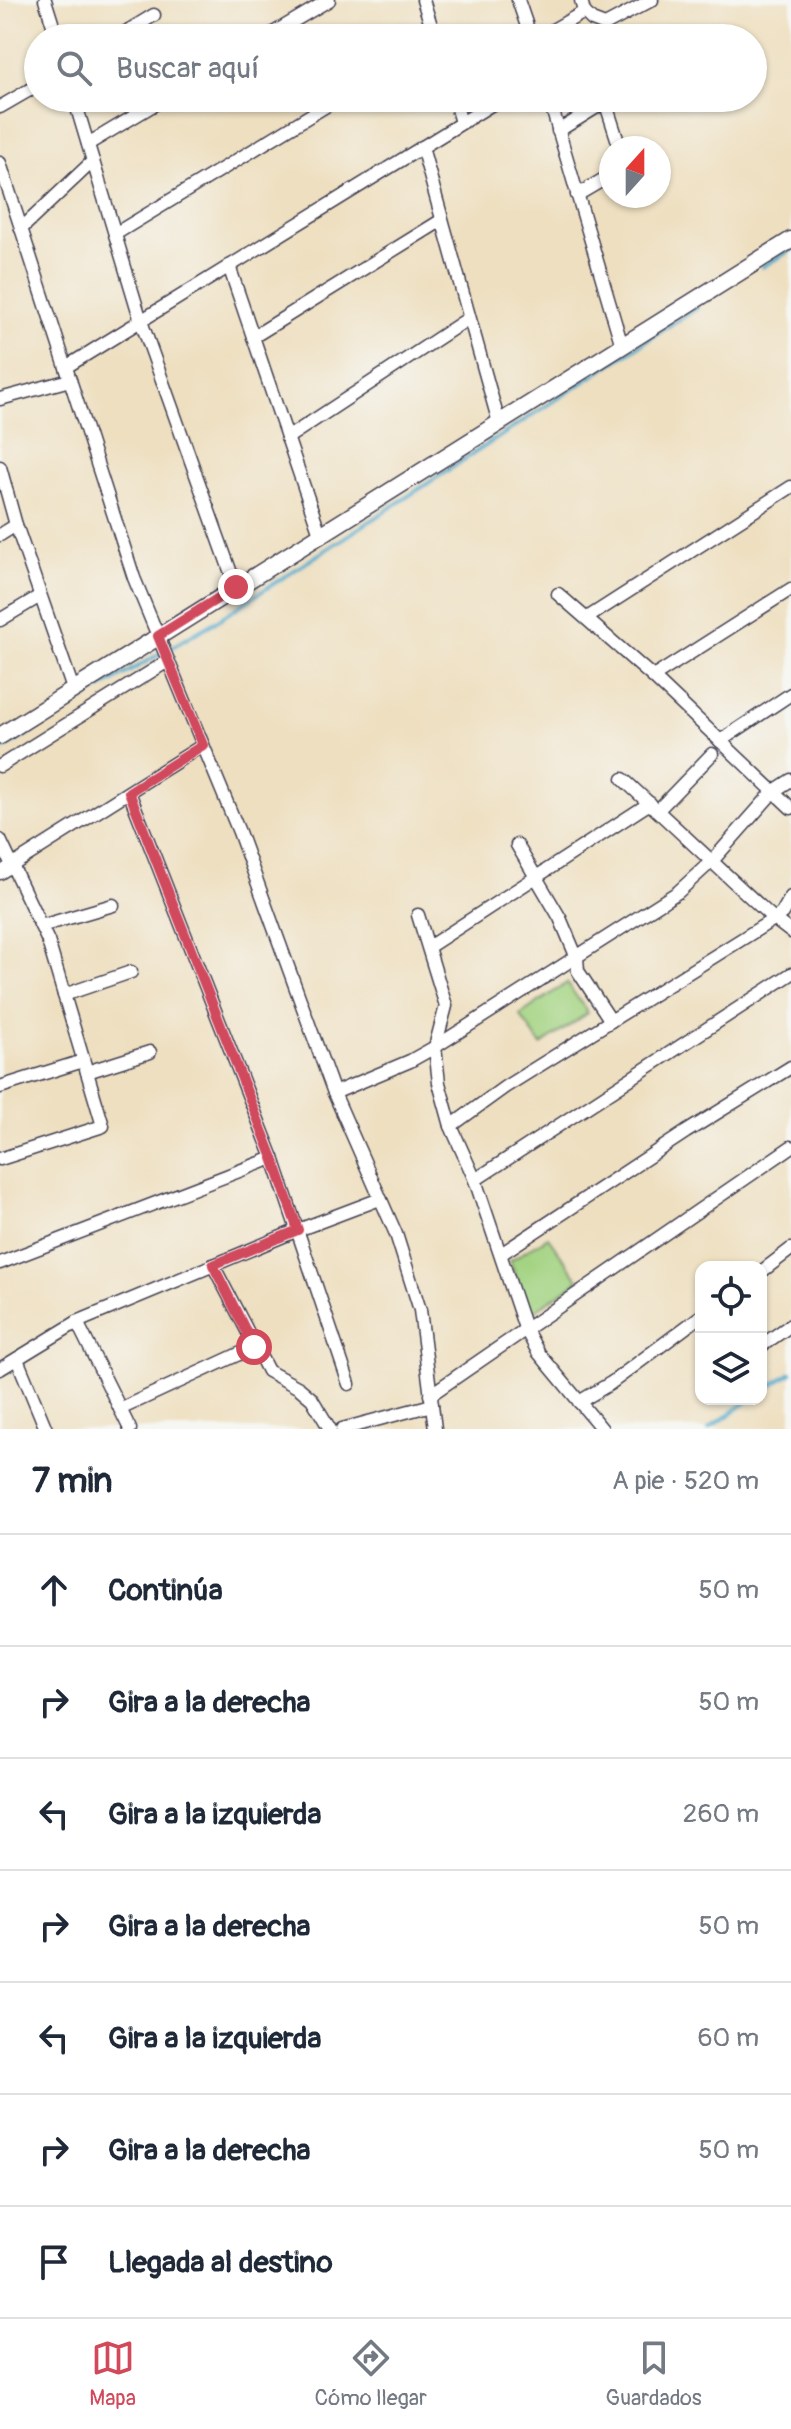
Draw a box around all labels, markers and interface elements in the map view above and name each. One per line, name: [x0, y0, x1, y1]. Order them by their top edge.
search box: [24, 24, 767, 112]
icon: search: [52, 46, 96, 90]
text: Buscar aquí: [116, 50, 259, 87]
north arrow: [599, 136, 671, 208]
route end: [218, 569, 254, 605]
map controls: [695, 1261, 767, 1405]
button: locate: [695, 1261, 767, 1333]
route start: [236, 1329, 272, 1365]
button: layers: [695, 1333, 767, 1405]
text: 7 min: [32, 1460, 113, 1503]
text: A pie · 520 m: [612, 1465, 759, 1497]
icon: ahead: [32, 1568, 76, 1612]
text: Continúa: [108, 1572, 223, 1609]
text: 50 m: [698, 1574, 759, 1606]
icon: right: [32, 1680, 76, 1724]
text: Gira a la derecha: [108, 1684, 310, 1721]
text: 50 m: [698, 1686, 759, 1718]
icon: left: [32, 1792, 76, 1836]
text: Gira a la izquierda: [108, 1796, 321, 1833]
text: 260 m: [683, 1798, 759, 1830]
icon: right: [32, 1904, 76, 1948]
text: Gira a la derecha: [108, 1908, 310, 1945]
text: 50 m: [698, 1910, 759, 1942]
icon: left: [32, 2016, 76, 2060]
text: Gira a la izquierda: [108, 2020, 321, 2057]
text: 60 m: [697, 2022, 759, 2054]
icon: right: [32, 2128, 76, 2172]
text: Gira a la derecha: [108, 2132, 310, 2169]
text: 50 m: [698, 2134, 759, 2166]
icon: arrive: [32, 2240, 76, 2284]
text: Llegada al destino: [108, 2244, 333, 2281]
tab: Mapa: [89, 2336, 136, 2412]
tab: Cómo llegar: [315, 2336, 427, 2412]
tab: Guardados: [605, 2336, 702, 2412]

